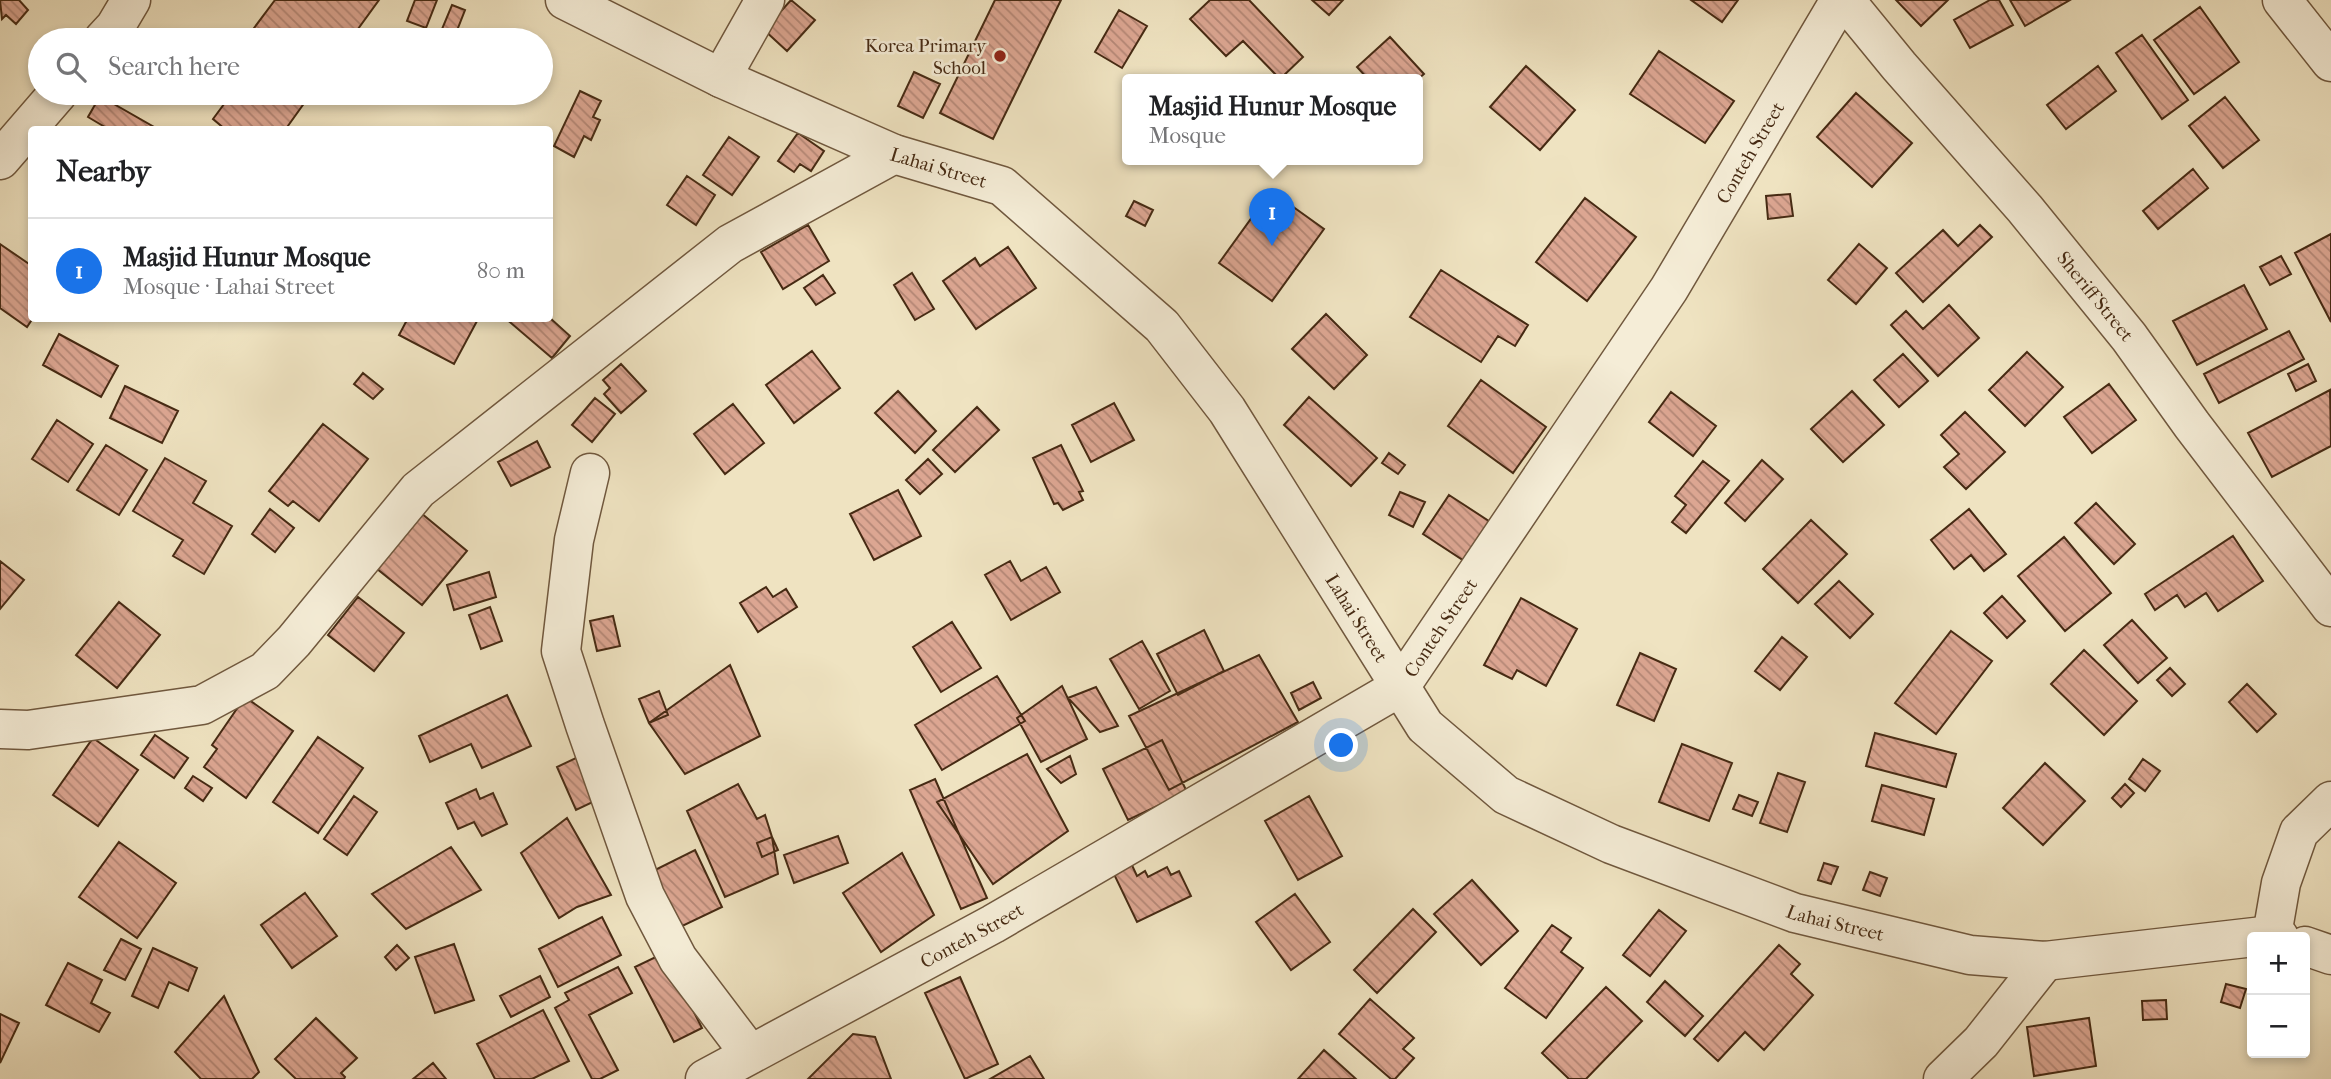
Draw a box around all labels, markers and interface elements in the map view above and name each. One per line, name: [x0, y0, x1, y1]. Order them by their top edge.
search box: [28, 28, 553, 105]
place label: Korea Primary School: [865, 35, 987, 79]
icon: search: [52, 48, 90, 86]
marker: Korea Primary School: [992, 48, 1008, 64]
text: Search here: [108, 51, 240, 82]
popup: [1122, 74, 1423, 165]
text: Masjid Hunur Mosque: [1149, 91, 1396, 122]
street label: Conteh Street: [1712, 98, 1789, 208]
text: Mosque: [1149, 122, 1226, 149]
street label: Lahai Street: [888, 143, 990, 193]
text: Nearby: [56, 154, 151, 189]
pin: 1: [1249, 188, 1295, 246]
text: Masjid Hunur Mosque: [123, 242, 371, 273]
street label: Sheriff Street: [2052, 247, 2138, 346]
text: 1: [75, 257, 83, 284]
text: 80 m: [477, 257, 525, 284]
text: Mosque · Lahai Street: [123, 273, 335, 300]
street label: Lahai Street: [1321, 570, 1392, 667]
street label: Conteh Street: [1400, 574, 1482, 681]
your location: [1324, 728, 1358, 762]
street label: Conteh Street: [917, 899, 1028, 973]
street label: Lahai Street: [1783, 901, 1886, 946]
map controls: [2247, 932, 2310, 1058]
button: +: [2247, 932, 2310, 995]
button: −: [2247, 995, 2310, 1058]

